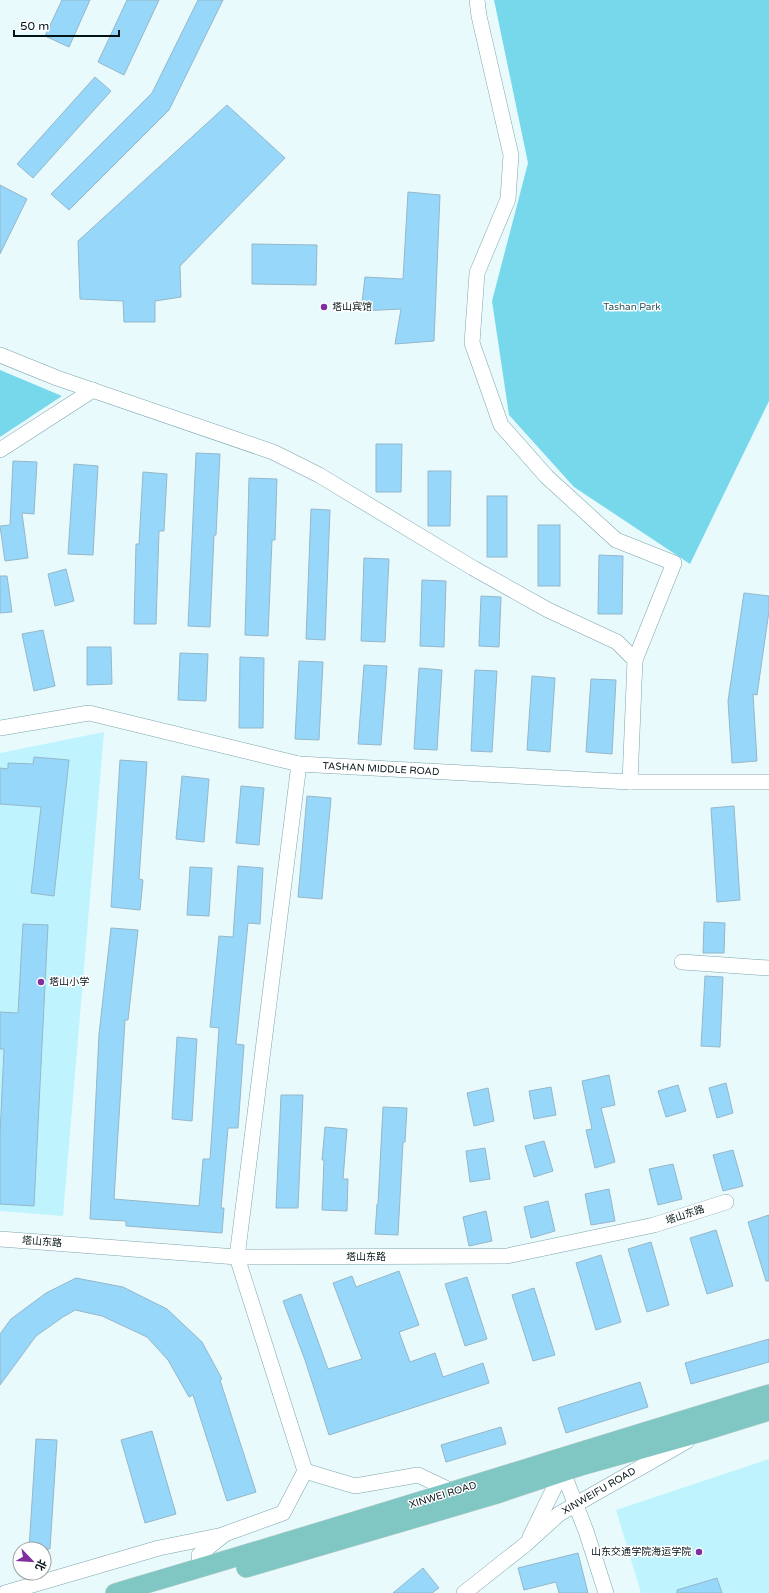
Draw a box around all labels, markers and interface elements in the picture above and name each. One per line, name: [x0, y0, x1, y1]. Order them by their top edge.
scale bar: [14, 12, 119, 38]
text: 50 m: [20, 19, 49, 33]
place label: 塔山宾馆: [332, 301, 372, 313]
park label: Tashan Park: [603, 301, 661, 313]
marker: 塔山宾馆: [319, 302, 329, 312]
street label: TASHAN MIDDLE ROAD: [322, 760, 440, 778]
place label: 塔山小学: [49, 976, 89, 988]
marker: 塔山小学: [36, 977, 46, 987]
street label: 塔山东路: [664, 1203, 706, 1227]
street label: 塔山东路: [22, 1235, 62, 1249]
street label: 塔山东路: [346, 1251, 386, 1263]
street label: XINWEIFU ROAD: [560, 1465, 638, 1517]
street label: XINWEI ROAD: [408, 1479, 478, 1511]
north arrow: [12, 1541, 52, 1581]
place label: 山东交通学院海运学院: [591, 1546, 691, 1558]
marker: 山东交通学院海运学院: [694, 1547, 704, 1557]
text: 北: [32, 1557, 49, 1573]

